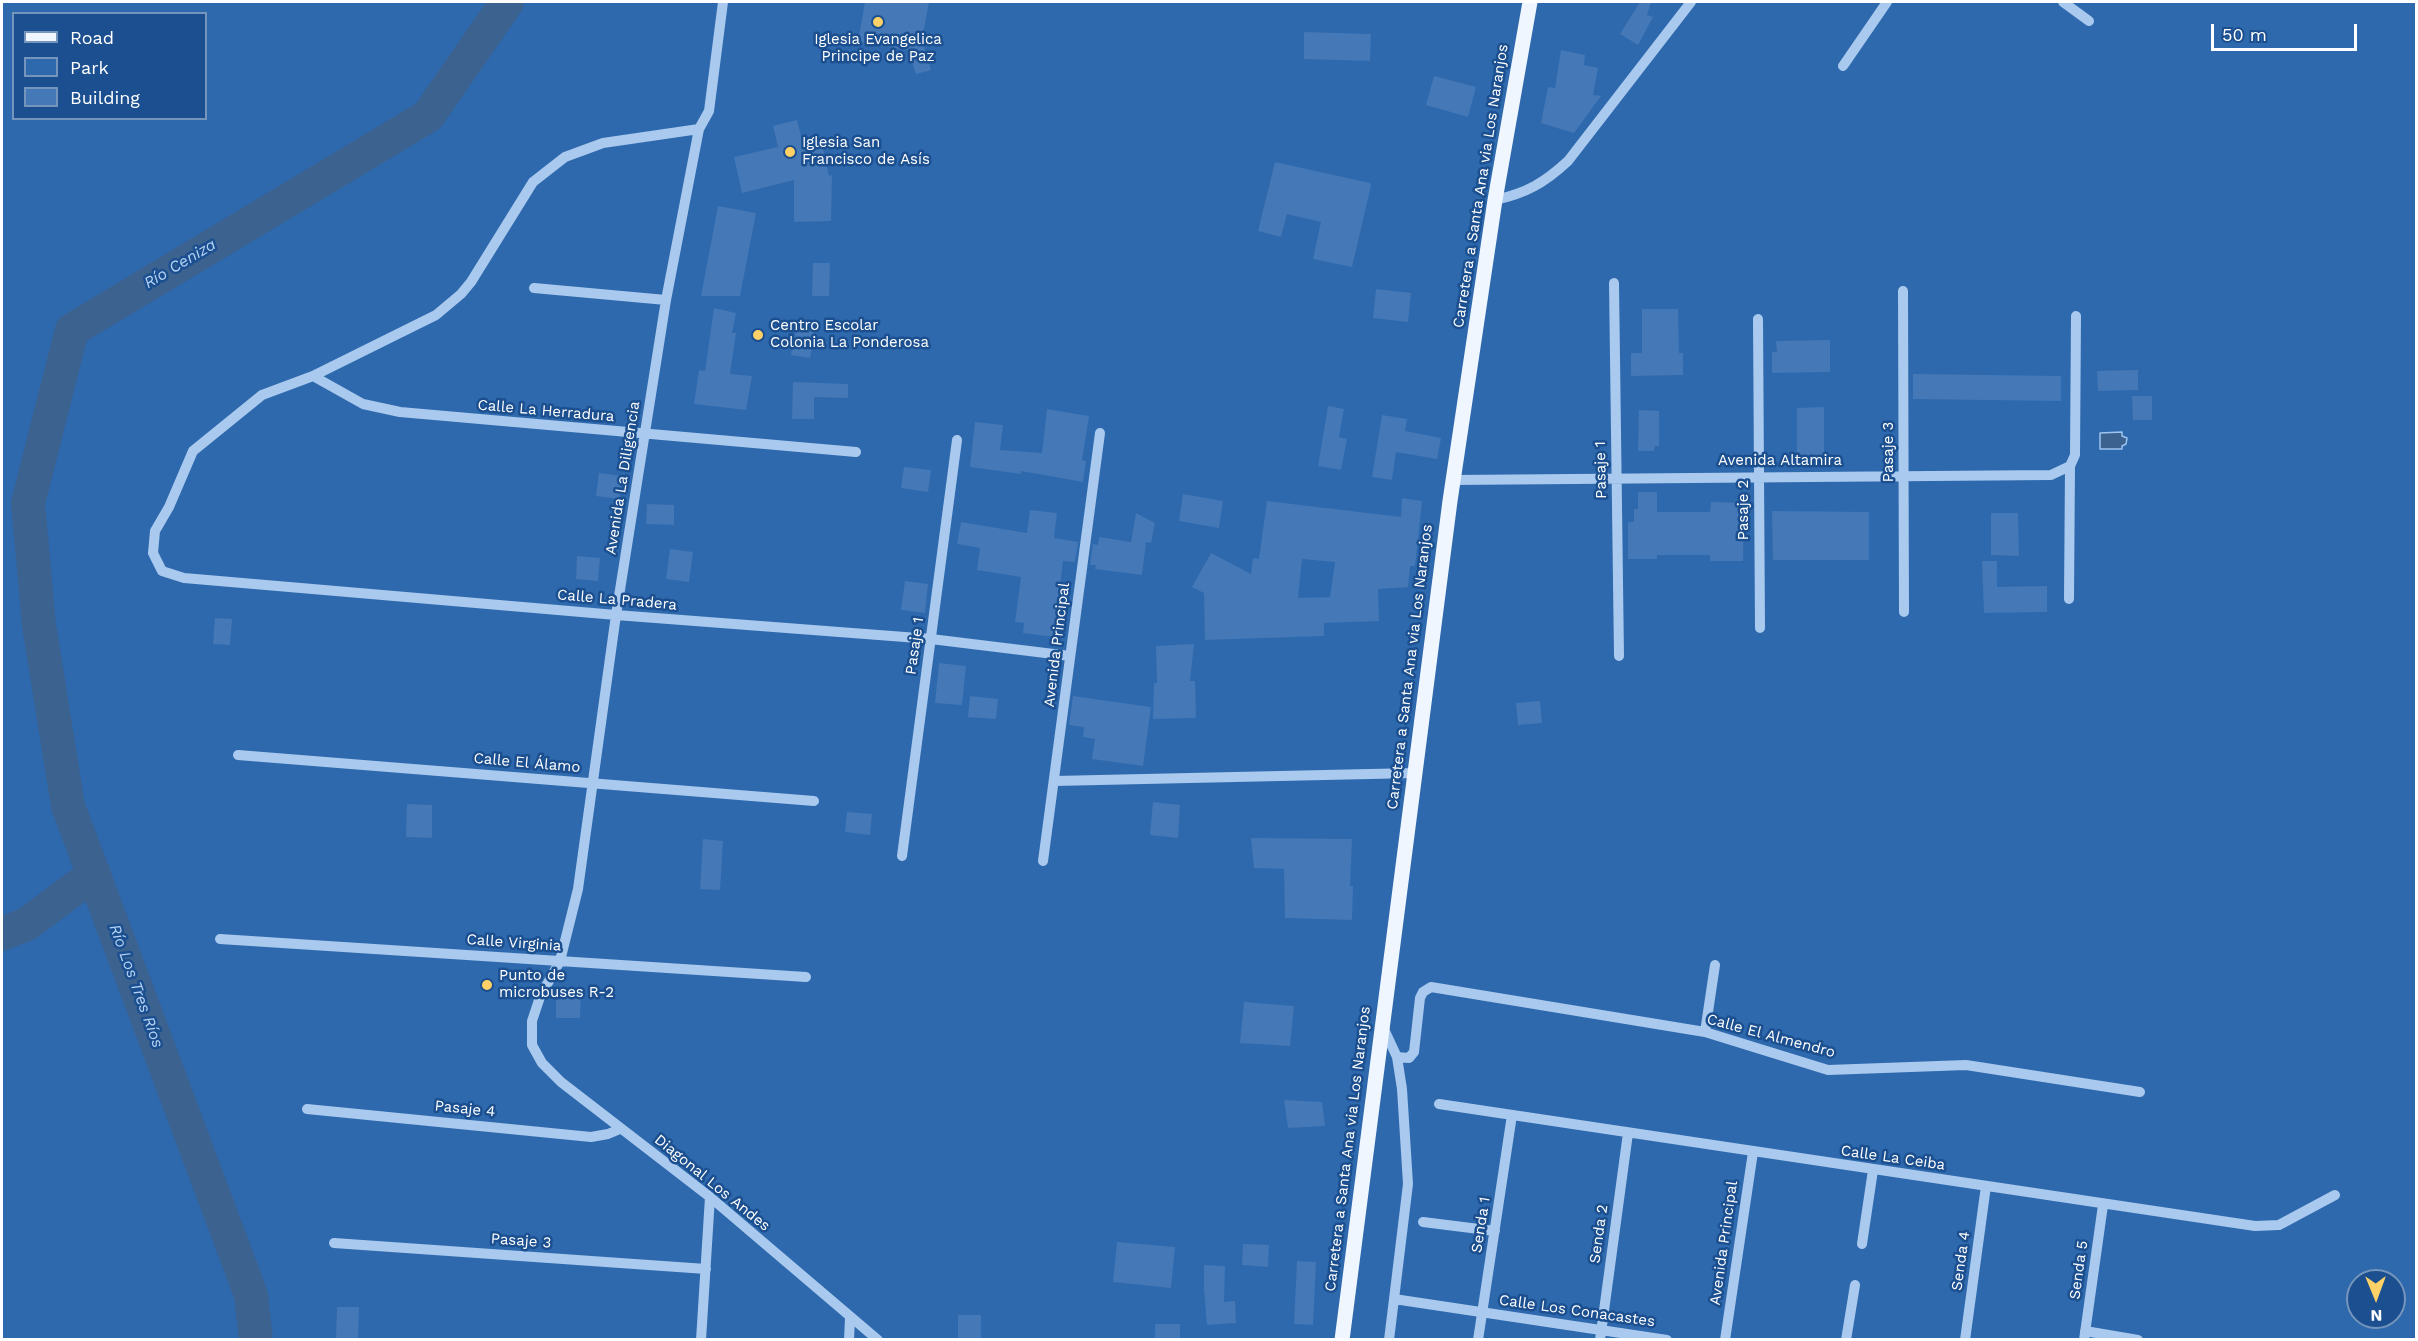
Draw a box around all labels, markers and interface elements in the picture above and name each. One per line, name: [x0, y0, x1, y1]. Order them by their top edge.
legend: [12, 12, 207, 120]
scale bar: [2214, 12, 2360, 50]
marker: Iglesia Evangelica Principe de Paz: [871, 15, 885, 29]
text: 50 m: [2222, 24, 2267, 45]
text: Road: [70, 27, 114, 48]
place label: Iglesia Evangelica Principe de Paz: [814, 31, 942, 66]
street label: Carretera a Santa Ana via Los Naranjos: [1450, 43, 1512, 329]
text: Park: [70, 57, 109, 78]
text: Building: [70, 87, 140, 108]
place label: Iglesia San Francisco de Asís: [802, 134, 930, 169]
marker: Iglesia San Francisco de Asís: [783, 145, 797, 159]
water label: Río Ceniza: [141, 235, 219, 293]
place label: Centro Escolar Colonia La Ponderosa: [770, 317, 929, 352]
marker: Centro Escolar Colonia La Ponderosa: [751, 328, 765, 342]
street label: Calle La Herradura: [477, 396, 615, 426]
street label: Avenida La Diligencia: [602, 400, 644, 556]
street label: Pasaje 3: [1880, 422, 1898, 482]
street label: Pasaje 1: [1591, 441, 1611, 499]
street label: Avenida Altamira: [1718, 452, 1842, 470]
street label: Pasaje 2: [1735, 480, 1753, 540]
street label: Carretera a Santa Ana via Los Naranjos: [1384, 523, 1436, 811]
street label: Avenida Principal: [1040, 582, 1074, 708]
street label: Calle La Pradera: [556, 586, 678, 614]
street label: Pasaje 1: [902, 616, 928, 676]
street label: Calle El Álamo: [473, 749, 581, 777]
water label: Río Los Tres Ríos: [105, 922, 167, 1050]
street label: Calle Virginia: [466, 931, 562, 955]
place label: Punto de microbuses R-2: [499, 967, 614, 1002]
marker: Punto de microbuses R-2: [480, 978, 494, 992]
street label: Carretera a Santa Ana via Los Naranjos: [1322, 1005, 1374, 1293]
street label: Calle El Almendro: [1705, 1010, 1837, 1062]
street label: Pasaje 4: [434, 1097, 496, 1121]
street label: Diagonal Los Andes: [651, 1131, 773, 1235]
street label: Calle La Ceiba: [1840, 1142, 1946, 1174]
street label: Avenida Principal: [1706, 1180, 1742, 1306]
street label: Senda 1: [1468, 1196, 1494, 1254]
street label: Senda 2: [1586, 1203, 1612, 1265]
street label: Pasaje 3: [490, 1230, 552, 1252]
street label: Senda 4: [1948, 1230, 1974, 1292]
street label: Senda 5: [2066, 1239, 2092, 1301]
north arrow: [2346, 1269, 2406, 1329]
street label: Calle Los Conacastes: [1498, 1291, 1656, 1331]
text: N: [2370, 1306, 2382, 1325]

